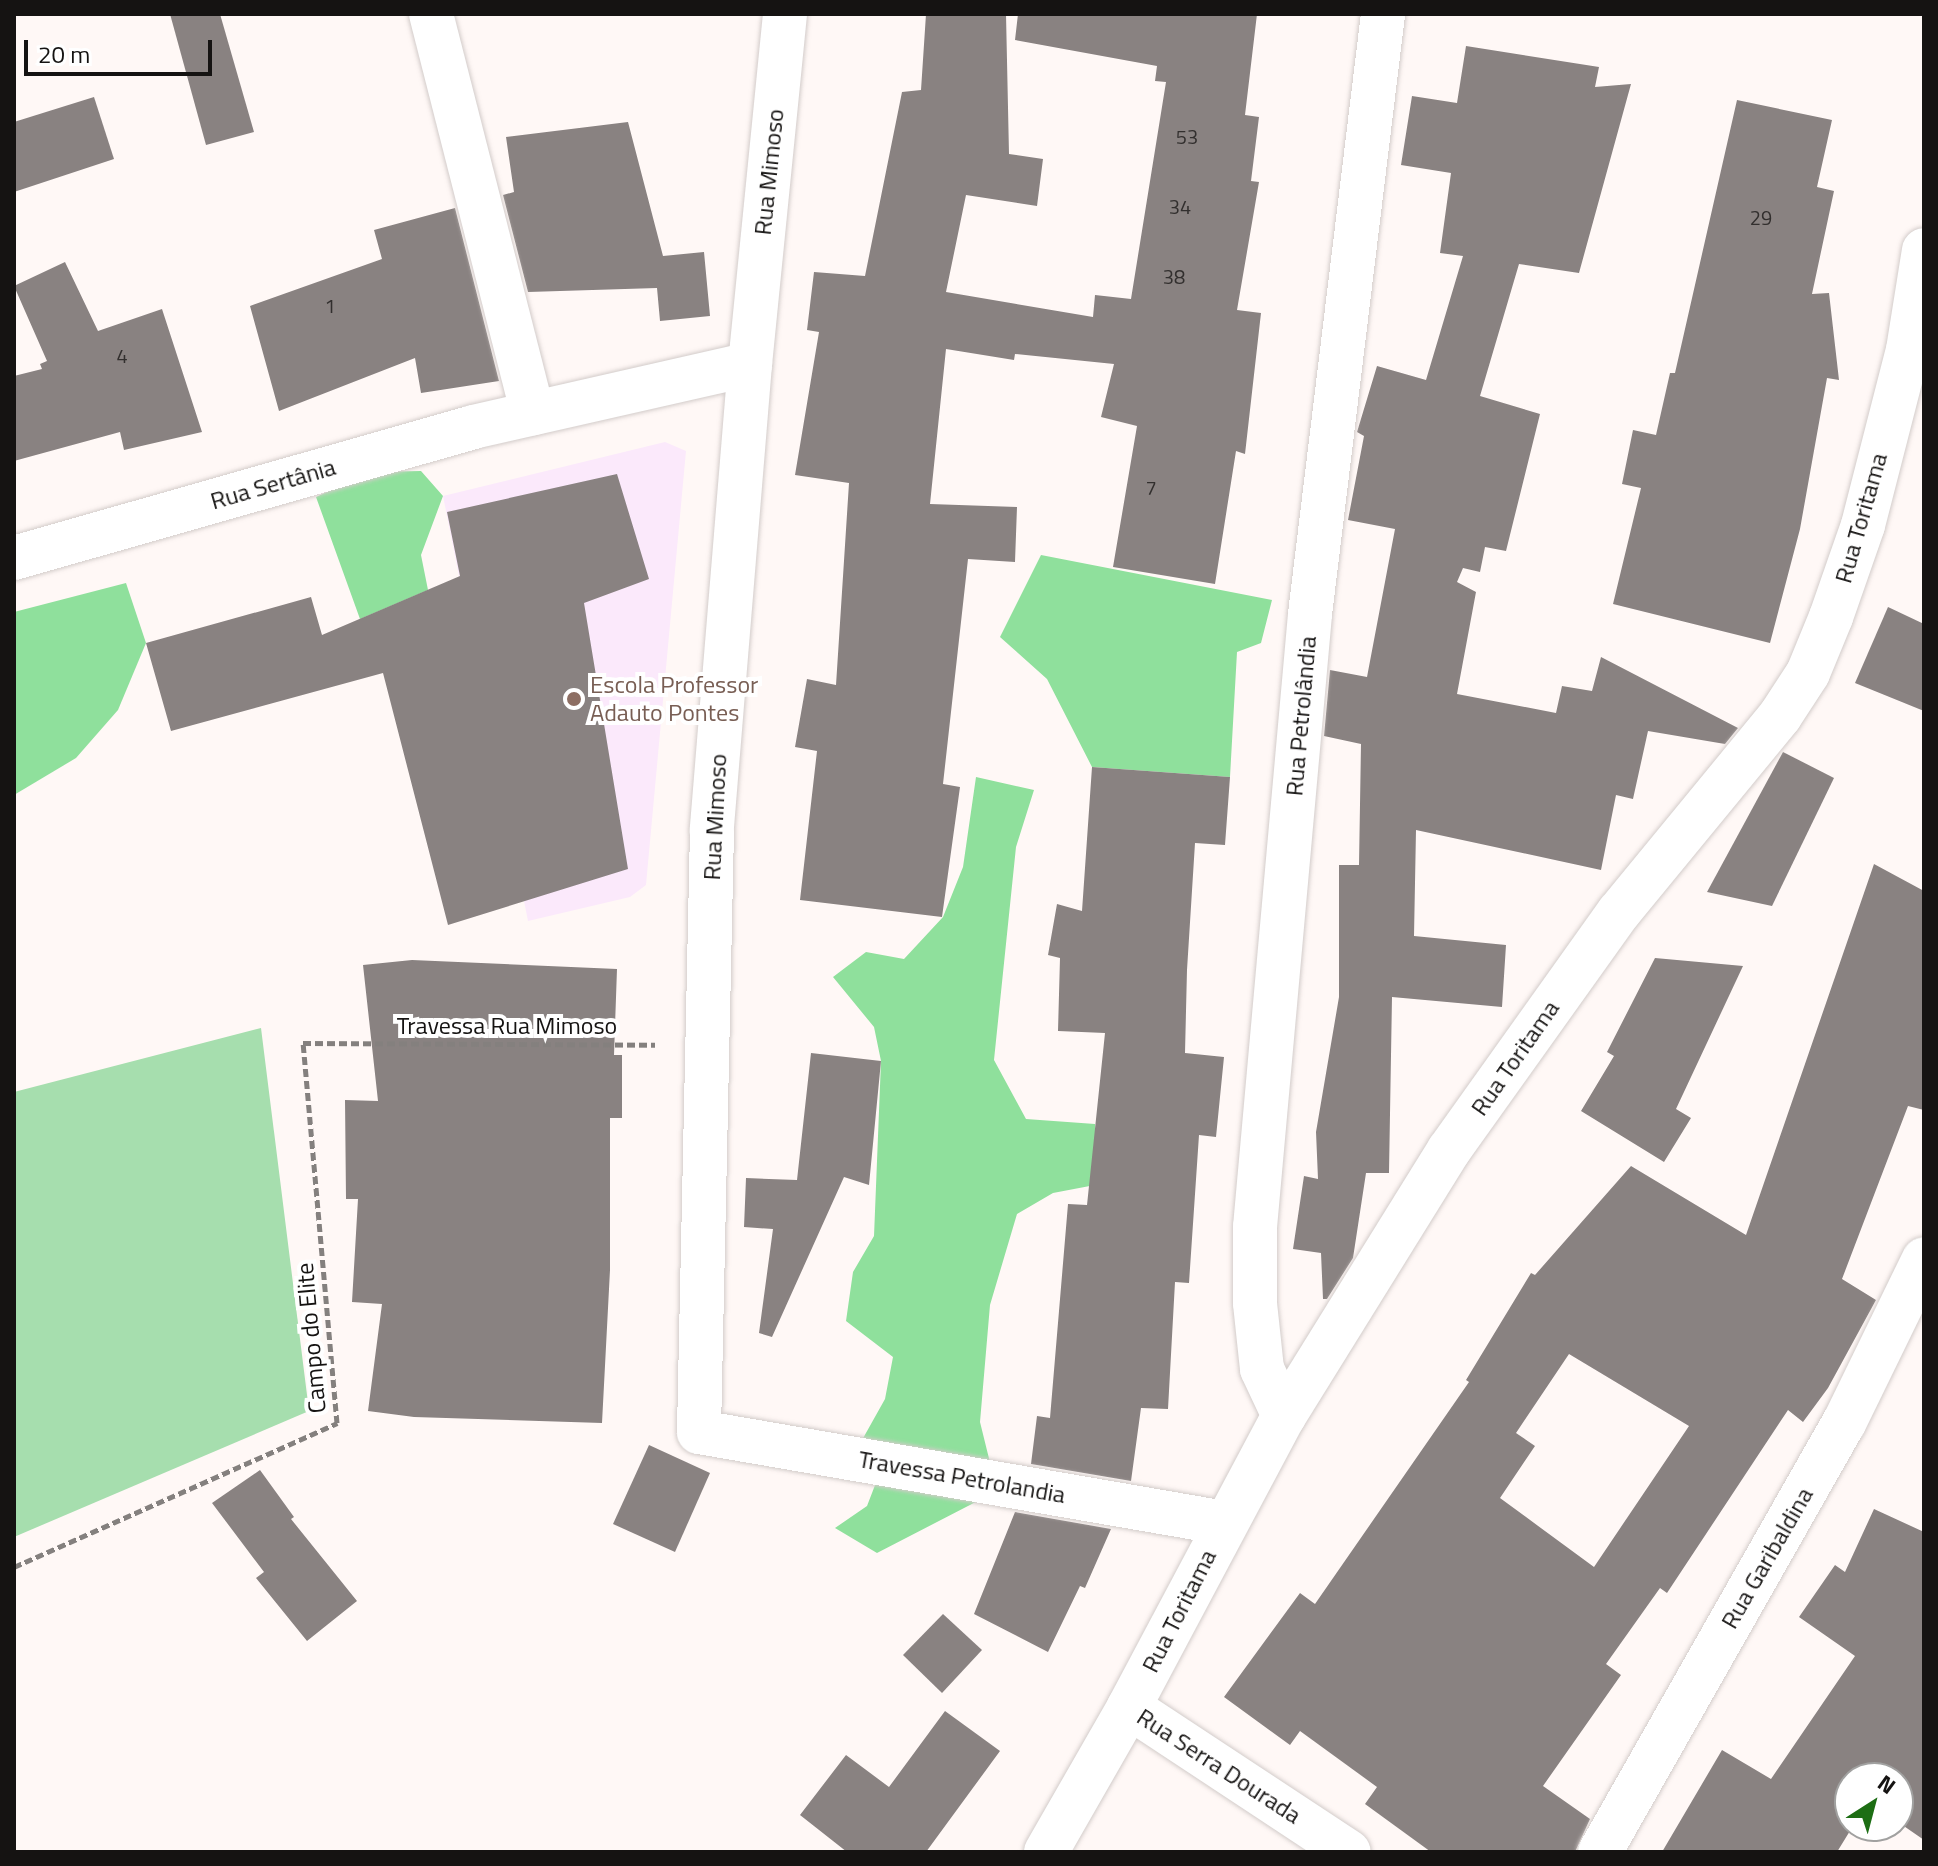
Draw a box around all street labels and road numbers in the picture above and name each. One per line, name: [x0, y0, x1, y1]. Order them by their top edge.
street label: Rua Mimoso: [748, 107, 790, 237]
street label: Rua Toritama: [1829, 450, 1893, 586]
street label: Rua Sertânia: [207, 452, 339, 516]
street label: Rua Petrolândia: [1280, 635, 1322, 797]
street label: Rua Mimoso: [697, 753, 733, 881]
street label: Rua Toritama: [1465, 995, 1565, 1121]
street label: Travessa Rua Mimoso: [397, 1012, 617, 1040]
street label: Campo do Elite: [290, 1262, 332, 1414]
street label: Travessa Petrolandia: [856, 1445, 1068, 1509]
street label: Rua Garibaldina: [1715, 1482, 1819, 1634]
street label: Rua Toritama: [1136, 1545, 1222, 1677]
street label: Rua Serra Dourada: [1132, 1702, 1306, 1830]

